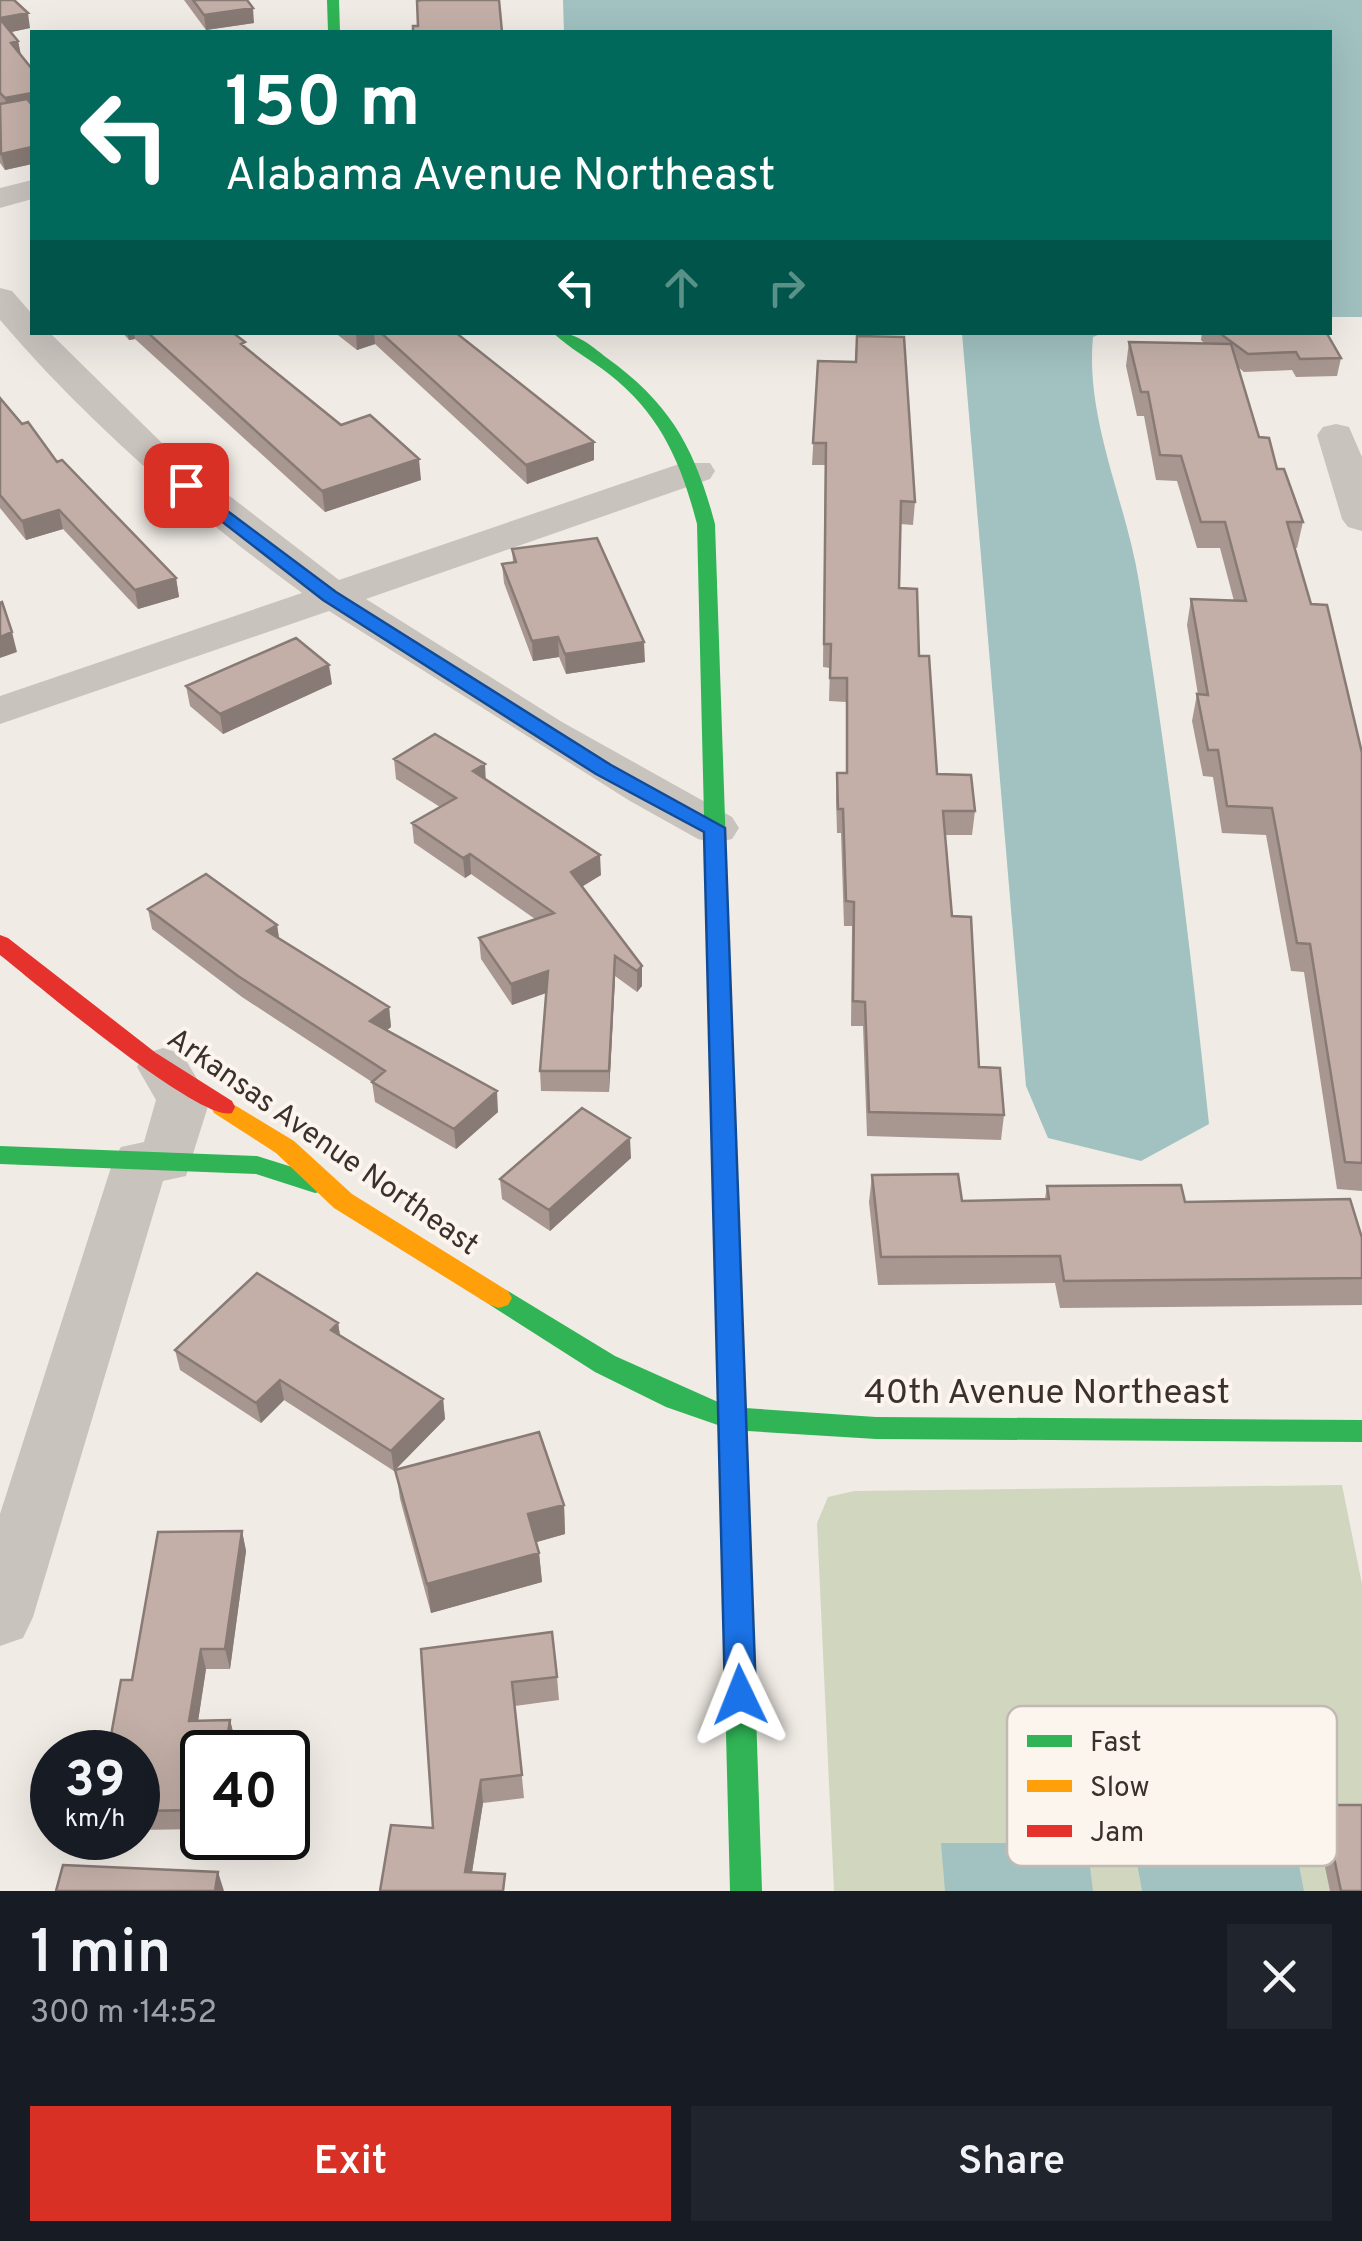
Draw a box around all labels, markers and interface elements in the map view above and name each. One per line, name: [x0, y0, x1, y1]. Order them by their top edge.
text: 150 m: [225, 62, 420, 151]
icon: left: [60, 70, 190, 200]
text: Alabama Avenue Northeast: [225, 149, 775, 206]
icon: left: [549, 260, 604, 315]
icon: ahead: [654, 260, 709, 315]
icon: right: [759, 260, 814, 315]
pin: [144, 443, 229, 528]
icon: arrive: [159, 458, 214, 513]
street label: Arkansas Avenue Northeast: [159, 1021, 485, 1265]
street label: 40th Avenue Northeast: [864, 1372, 1230, 1416]
position arrow: [688, 1643, 792, 1747]
legend: [1007, 1706, 1337, 1866]
text: Fast: [1090, 1726, 1142, 1762]
speed limit sign: 40: [180, 1730, 310, 1860]
text: 39: [65, 1751, 125, 1814]
text: Slow: [1090, 1771, 1149, 1807]
text: km/h: [65, 1804, 125, 1836]
text: Jam: [1090, 1816, 1144, 1852]
text: 1 min: [30, 1918, 171, 1994]
button: close: [1227, 1924, 1332, 2029]
text: 300 m · 14:52: [30, 1994, 217, 2034]
button: Exit: [30, 2106, 671, 2221]
button: Share: [691, 2106, 1332, 2221]

